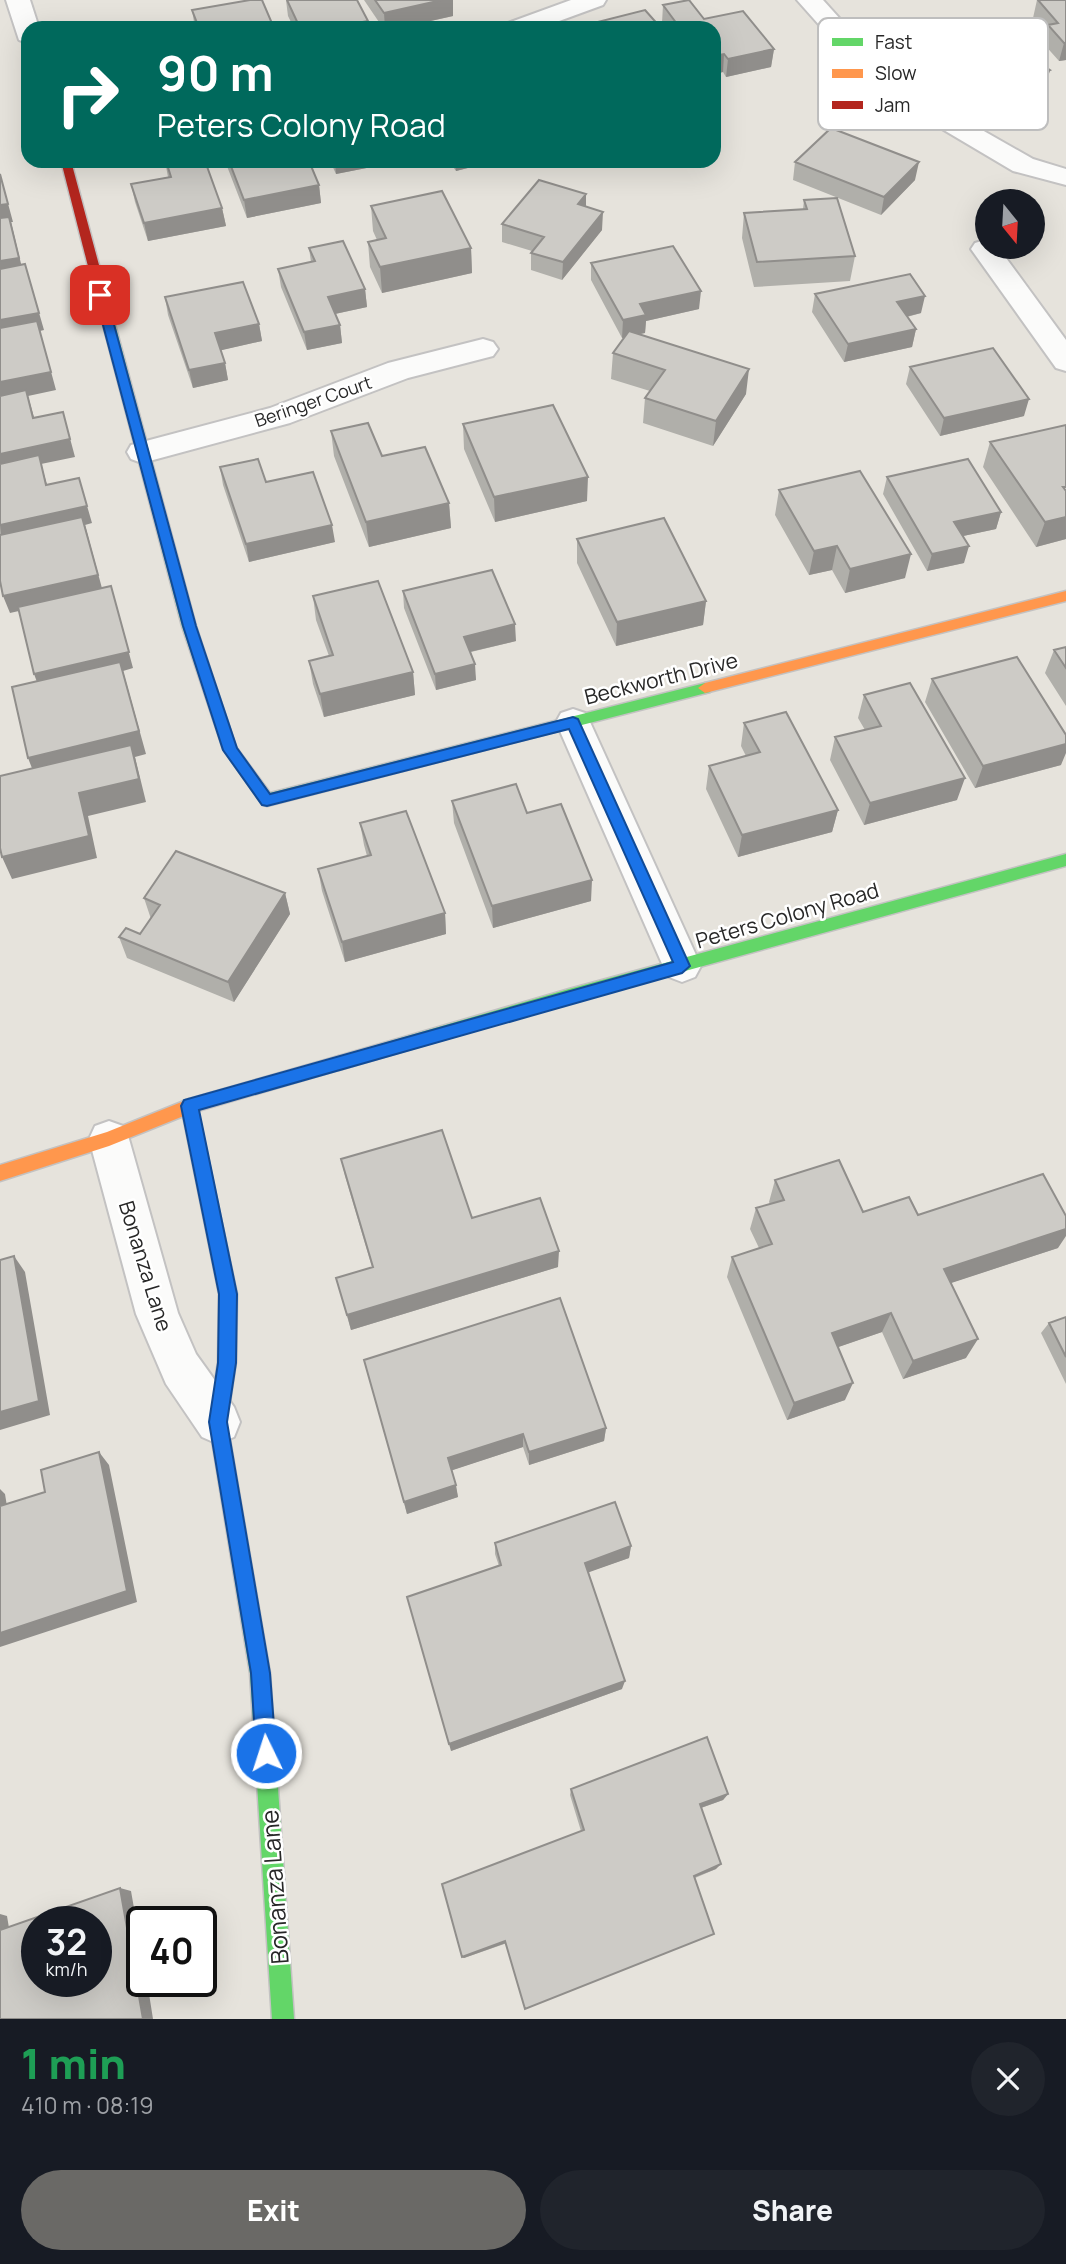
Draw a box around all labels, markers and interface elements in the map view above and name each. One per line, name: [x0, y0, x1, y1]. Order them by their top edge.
legend: [818, 18, 1048, 130]
text: Fast: [875, 29, 912, 55]
text: 90 m: [157, 39, 274, 106]
icon: right: [42, 49, 133, 140]
text: Slow: [875, 60, 917, 86]
text: Jam: [875, 92, 910, 118]
text: Peters Colony Road: [157, 103, 446, 147]
north arrow: [975, 189, 1045, 259]
map controls: [975, 189, 1045, 259]
pin: [70, 265, 130, 325]
icon: arrive: [81, 276, 119, 314]
street label: Beringer Court: [251, 370, 375, 432]
street label: Beckworth Drive: [581, 645, 741, 711]
street label: Peters Colony Road: [692, 875, 882, 955]
street label: Bonanza Lane: [113, 1197, 179, 1335]
position arrow: [229, 1716, 303, 1790]
street label: Bonanza Lane: [252, 1809, 296, 1965]
speed limit sign: 40: [126, 1906, 217, 1997]
text: 32: [46, 1918, 87, 1966]
text: km/h: [46, 1957, 87, 1981]
text: 1 min: [21, 2034, 126, 2092]
button: close: [971, 2042, 1045, 2116]
text: 410 m · 08:19: [21, 2089, 154, 2121]
button: Exit: [21, 2170, 526, 2250]
button: Share: [540, 2170, 1045, 2250]

